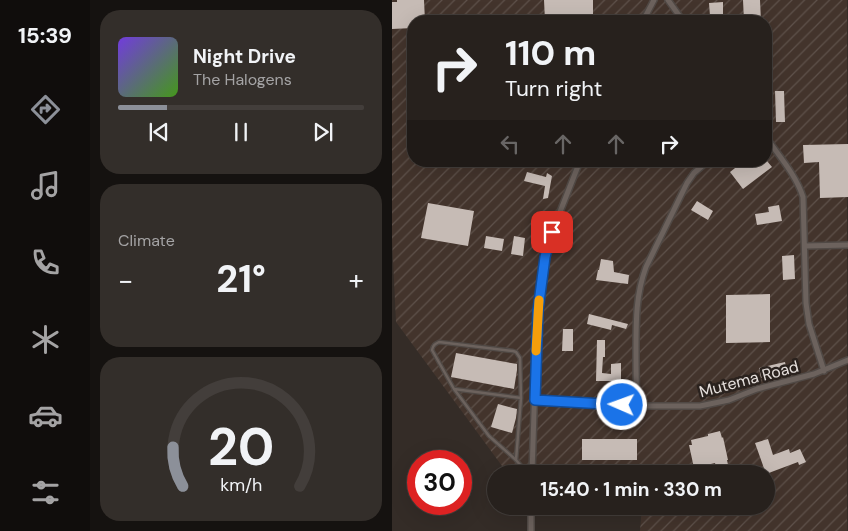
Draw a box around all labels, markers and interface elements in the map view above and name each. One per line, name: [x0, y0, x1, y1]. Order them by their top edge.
text: 15:39: [18, 21, 72, 50]
text: 110 m: [505, 30, 596, 76]
icon: right: [422, 35, 487, 100]
text: Night Drive: [193, 44, 296, 69]
text: The Halogens: [193, 69, 292, 90]
text: Turn right: [505, 74, 602, 103]
icon: directions: [28, 92, 63, 127]
icon: previous: [145, 118, 173, 146]
icon: pause: [227, 118, 255, 146]
icon: next: [309, 118, 337, 146]
icon: left: [496, 130, 524, 158]
icon: ahead: [549, 130, 577, 158]
icon: ahead: [602, 130, 630, 158]
icon: right: [655, 130, 683, 158]
icon: music: [28, 168, 63, 203]
pin: [531, 211, 573, 253]
icon: arrive: [538, 218, 566, 246]
text: Climate: [118, 230, 175, 251]
icon: phone: [28, 245, 63, 280]
text: 21°: [216, 254, 266, 304]
text: −: [118, 262, 133, 299]
text: +: [349, 262, 364, 299]
icon: climate: [28, 322, 63, 357]
street label: Mutema Road: [697, 356, 801, 402]
position arrow: [595, 378, 647, 430]
icon: car: [28, 398, 63, 433]
text: 20: [208, 413, 274, 481]
speed limit sign: 30: [407, 450, 472, 515]
text: km/h: [220, 473, 262, 497]
icon: filters: [28, 475, 63, 510]
text: 15:40 · 1 min · 330 m: [540, 477, 722, 502]

